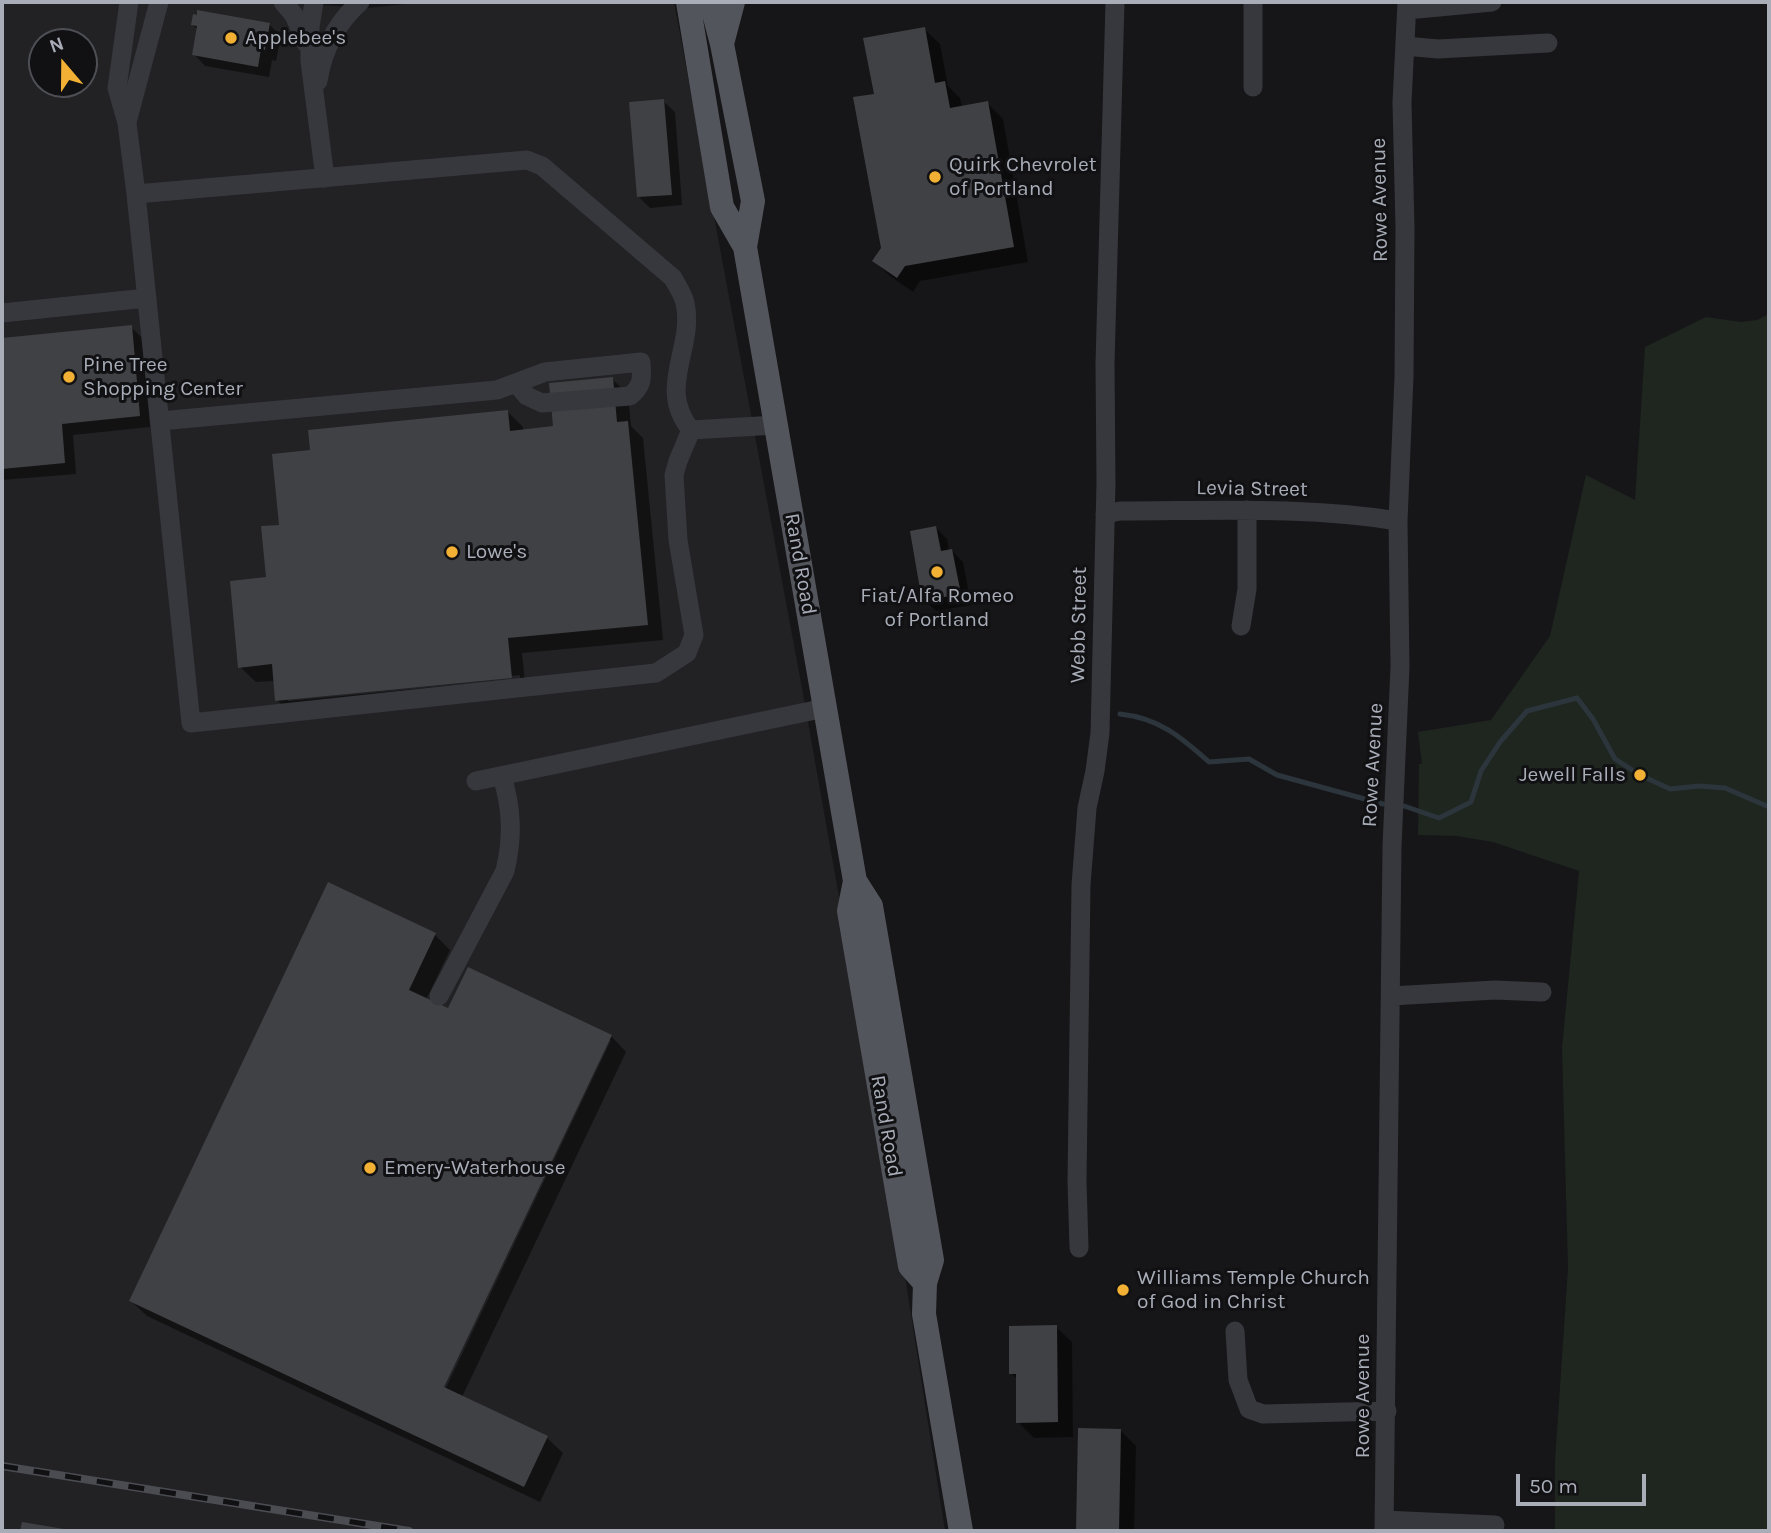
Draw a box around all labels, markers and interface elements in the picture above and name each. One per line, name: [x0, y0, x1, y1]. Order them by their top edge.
place label: Applebee's: [245, 25, 346, 51]
north arrow: [28, 28, 98, 98]
marker: Applebee's: [223, 30, 239, 46]
text: N: [46, 32, 67, 58]
street label: Rowe Avenue: [1366, 138, 1394, 262]
place label: Quirk Chevrolet of Portland: [949, 152, 1097, 202]
marker: Quirk Chevrolet of Portland: [927, 169, 943, 185]
place label: Pine Tree Shopping Center: [83, 352, 243, 402]
marker: Pine Tree Shopping Center: [61, 369, 77, 385]
street label: Levia Street: [1196, 475, 1308, 503]
street label: Rand Road: [779, 511, 821, 617]
place label: Lowe's: [466, 539, 527, 565]
marker: Lowe's: [444, 544, 460, 560]
marker: Fiat/Alfa Romeo of Portland: [929, 564, 945, 580]
street label: Webb Street: [1065, 567, 1093, 683]
place label: Fiat/Alfa Romeo of Portland: [860, 583, 1014, 633]
street label: Rowe Avenue: [1357, 702, 1389, 828]
place label: Jewell Falls: [1519, 762, 1626, 788]
marker: Jewell Falls: [1632, 767, 1648, 783]
street label: Rand Road: [865, 1073, 907, 1179]
place label: Emery-Waterhouse: [384, 1155, 566, 1181]
marker: Emery-Waterhouse: [362, 1160, 378, 1176]
place label: Williams Temple Church of God in Christ: [1137, 1265, 1370, 1315]
marker: Williams Temple Church of God in Christ: [1115, 1282, 1131, 1298]
street label: Rowe Avenue: [1350, 1334, 1376, 1458]
scale bar: [1519, 1460, 1648, 1504]
text: 50 m: [1529, 1474, 1578, 1498]

